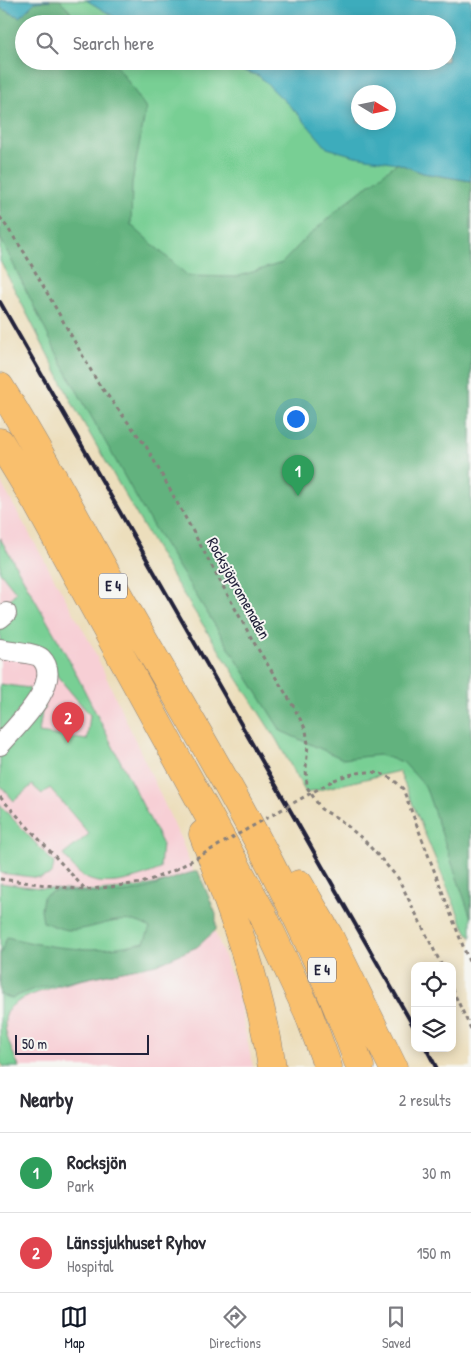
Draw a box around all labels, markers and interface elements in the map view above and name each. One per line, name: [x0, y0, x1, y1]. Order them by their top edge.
search box: [15, 15, 456, 70]
icon: search: [33, 29, 61, 57]
text: Search here: [73, 30, 154, 56]
north arrow: [351, 85, 396, 130]
your location: [283, 406, 309, 432]
pin: 1: [282, 455, 314, 496]
street label: Rocksjöpromenaden: [202, 533, 276, 643]
road number: E 4: [99, 574, 127, 598]
pin: 2: [52, 702, 84, 743]
road number: E 4: [308, 958, 336, 982]
map controls: [411, 962, 456, 1052]
button: locate: [411, 962, 456, 1007]
button: layers: [411, 1007, 456, 1052]
scale bar: [15, 1032, 149, 1055]
text: 50 m: [22, 1034, 47, 1053]
text: Nearby: [20, 1085, 73, 1114]
text: 2 results: [399, 1089, 451, 1111]
text: Rocksjön: [67, 1149, 127, 1175]
text: 1: [33, 1162, 39, 1184]
text: 30 m: [422, 1162, 451, 1184]
text: Park: [67, 1175, 94, 1197]
text: Länssjukhuset Ryhov: [67, 1229, 206, 1255]
text: 2: [32, 1242, 40, 1264]
text: 150 m: [417, 1242, 451, 1264]
text: Hospital: [67, 1255, 114, 1277]
tab: Map: [60, 1303, 88, 1352]
tab: Directions: [209, 1303, 261, 1352]
tab: Saved: [382, 1303, 411, 1352]

